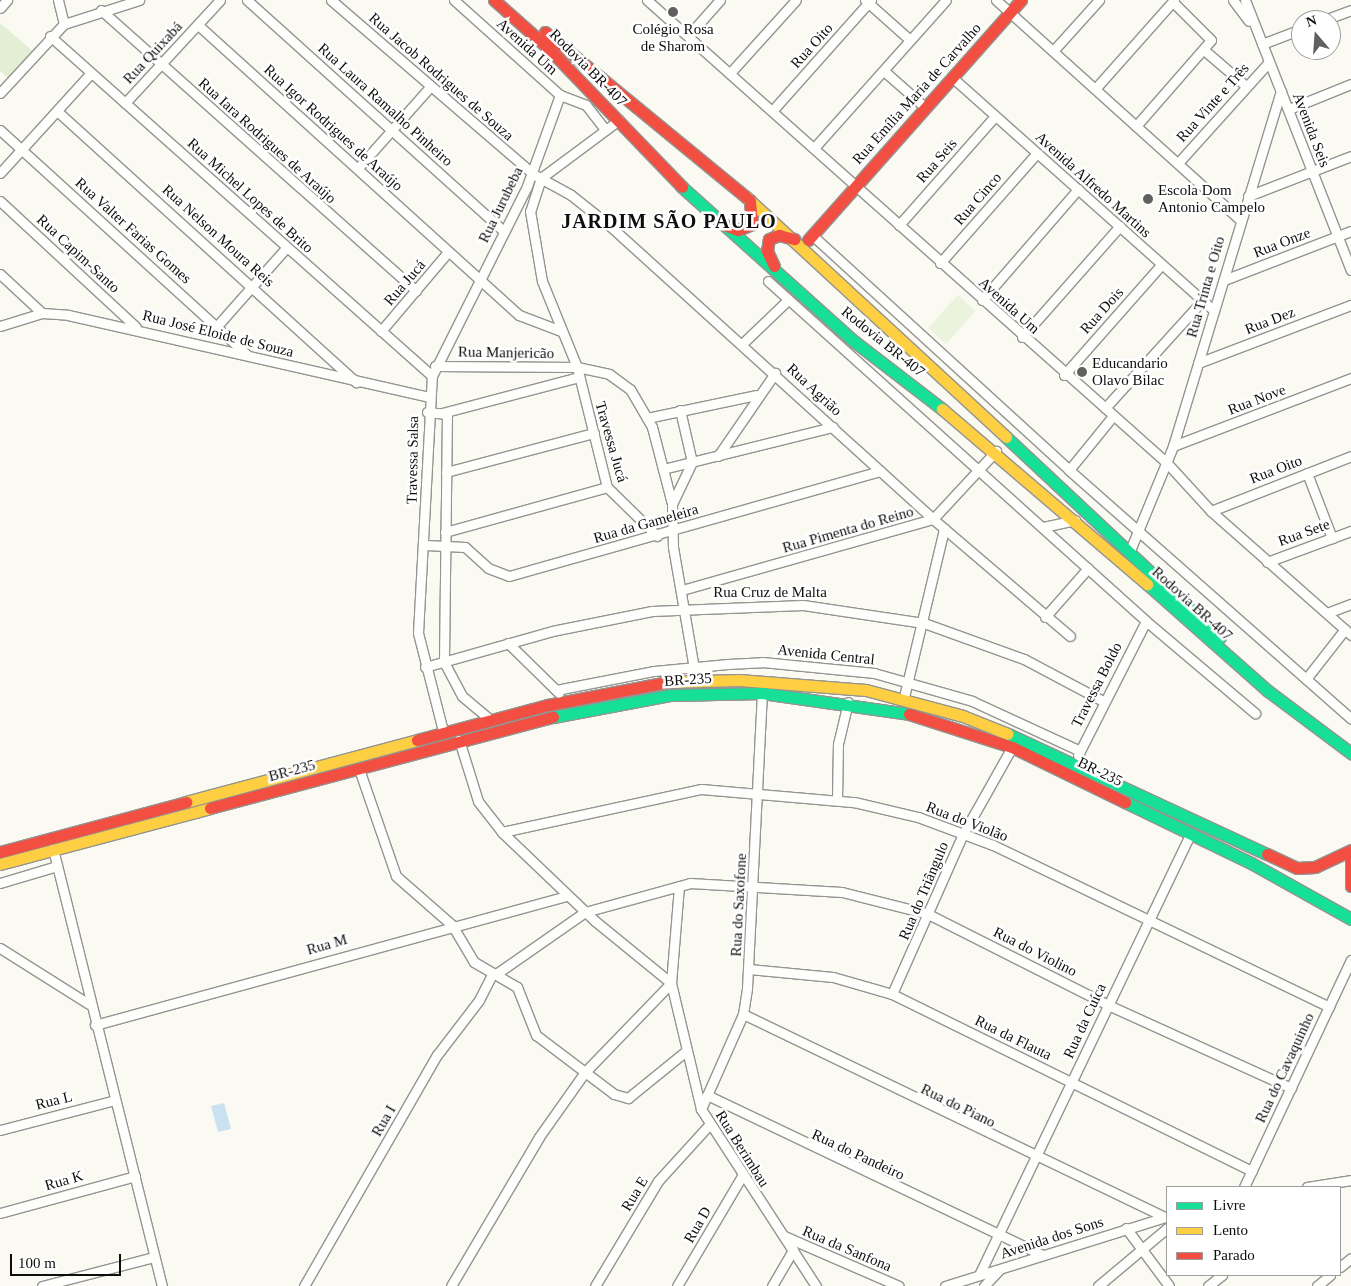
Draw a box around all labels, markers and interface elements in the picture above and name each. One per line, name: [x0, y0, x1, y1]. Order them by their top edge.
marker: Colégio Rosa de Sharom: [667, 6, 679, 18]
street label: Rua Jacob Rodrigues de Souza: [365, 9, 517, 145]
north arrow: [1291, 10, 1341, 60]
text: N: [1304, 13, 1319, 30]
street label: Avenida Um: [493, 15, 561, 79]
street label: Rua Quixabá: [120, 18, 186, 88]
place label: Colégio Rosa de Sharom: [632, 20, 714, 55]
street label: Rua Oito: [787, 20, 837, 72]
street label: Rua Emília Maria de Carvalho: [849, 20, 985, 168]
street label: Rodovia BR-407: [546, 26, 630, 110]
street label: Rua Laura Ramalho Pinheiro: [314, 40, 456, 170]
street label: Rua Vinte e Três: [1173, 60, 1253, 146]
street label: Rua Igor Rodrigues de Araújo: [259, 61, 407, 195]
street label: Rua Iara Rodrigues de Araújo: [194, 74, 340, 208]
street label: Avenida Seis: [1289, 90, 1333, 170]
street label: Avenida Alfredo Martins: [1031, 128, 1155, 242]
street label: Rua Michel Lopes de Brito: [183, 135, 317, 257]
street label: Rua Seis: [913, 135, 961, 187]
street label: Rua Jurubeba: [475, 164, 527, 246]
street label: Rua Cinco: [950, 169, 1006, 229]
street label: Rua Valter Farias Gomes: [71, 174, 195, 288]
street label: Rua Nelson Moura Reis: [158, 181, 278, 291]
place label: Escola Dom Antonio Campelo: [1158, 181, 1265, 216]
marker: Escola Dom Antonio Campelo: [1142, 193, 1154, 205]
district label: JARDIM SÃO PAULO: [559, 209, 779, 233]
street label: Rua Capim-Santo: [33, 211, 123, 297]
street label: Rua Onze: [1251, 224, 1313, 262]
street label: Rua Trinta e Oito: [1183, 234, 1229, 340]
street label: Rua Jucá: [380, 257, 430, 309]
street label: Avenida Um: [975, 274, 1043, 338]
street label: Rua Dois: [1076, 284, 1128, 338]
street label: Rodovia BR-407: [838, 303, 928, 381]
street label: Rua Dez: [1242, 303, 1298, 339]
street label: Rua José Eloide de Souza: [141, 307, 295, 361]
street label: Rua Manjericão: [458, 343, 554, 363]
place label: Educandario Olavo Bilac: [1092, 354, 1168, 389]
street label: Rua Agrião: [782, 360, 846, 420]
marker: Educandario Olavo Bilac: [1076, 366, 1088, 378]
street label: Rua Nove: [1226, 381, 1288, 419]
street label: Travessa Jucá: [591, 400, 631, 484]
street label: Travessa Salsa: [403, 416, 423, 504]
street label: Rua Oito: [1247, 452, 1305, 488]
street label: Rua da Gameleira: [591, 500, 701, 548]
street label: Rua Pimenta do Reino: [780, 503, 916, 557]
street label: Rua Sete: [1276, 515, 1332, 551]
street label: Rodovia BR-407: [1148, 563, 1236, 645]
street label: Rua Cruz de Malta: [713, 584, 827, 602]
street label: Travessa Boldo: [1068, 639, 1126, 731]
street label: Avenida Central: [777, 641, 875, 669]
street label: BR-235: [664, 669, 712, 691]
street label: BR-235: [1075, 753, 1125, 791]
street label: BR-235: [267, 756, 317, 786]
street label: Rua do Violão: [923, 798, 1011, 846]
street label: Rua do Triângulo: [895, 839, 953, 943]
street label: Rua do Saxofone: [727, 853, 751, 957]
street label: Rua do Violino: [990, 923, 1080, 981]
street label: Rua M: [305, 931, 349, 959]
street label: Rua da Cuíca: [1060, 981, 1110, 1061]
street label: Rua do Cavaquinho: [1252, 1010, 1318, 1126]
street label: Rua da Flauta: [972, 1012, 1054, 1064]
street label: Rua do Piano: [918, 1080, 998, 1132]
street label: Rua L: [34, 1088, 74, 1114]
street label: Rua I: [368, 1102, 400, 1140]
street label: Rua Berimbau: [711, 1107, 773, 1191]
street label: Rua do Pandeiro: [809, 1126, 907, 1184]
street label: Rua K: [43, 1167, 85, 1195]
street label: Rua E: [618, 1173, 652, 1215]
legend: [1166, 1186, 1341, 1276]
text: Livre: [1213, 1197, 1245, 1213]
street label: Rua D: [681, 1204, 715, 1246]
street label: Avenida dos Sons: [998, 1213, 1106, 1263]
street label: Rua da Sanfona: [800, 1222, 894, 1276]
text: Lento: [1213, 1222, 1248, 1238]
scale bar: [12, 1244, 124, 1276]
text: Parado: [1213, 1247, 1255, 1263]
text: 100 m: [18, 1255, 56, 1271]

